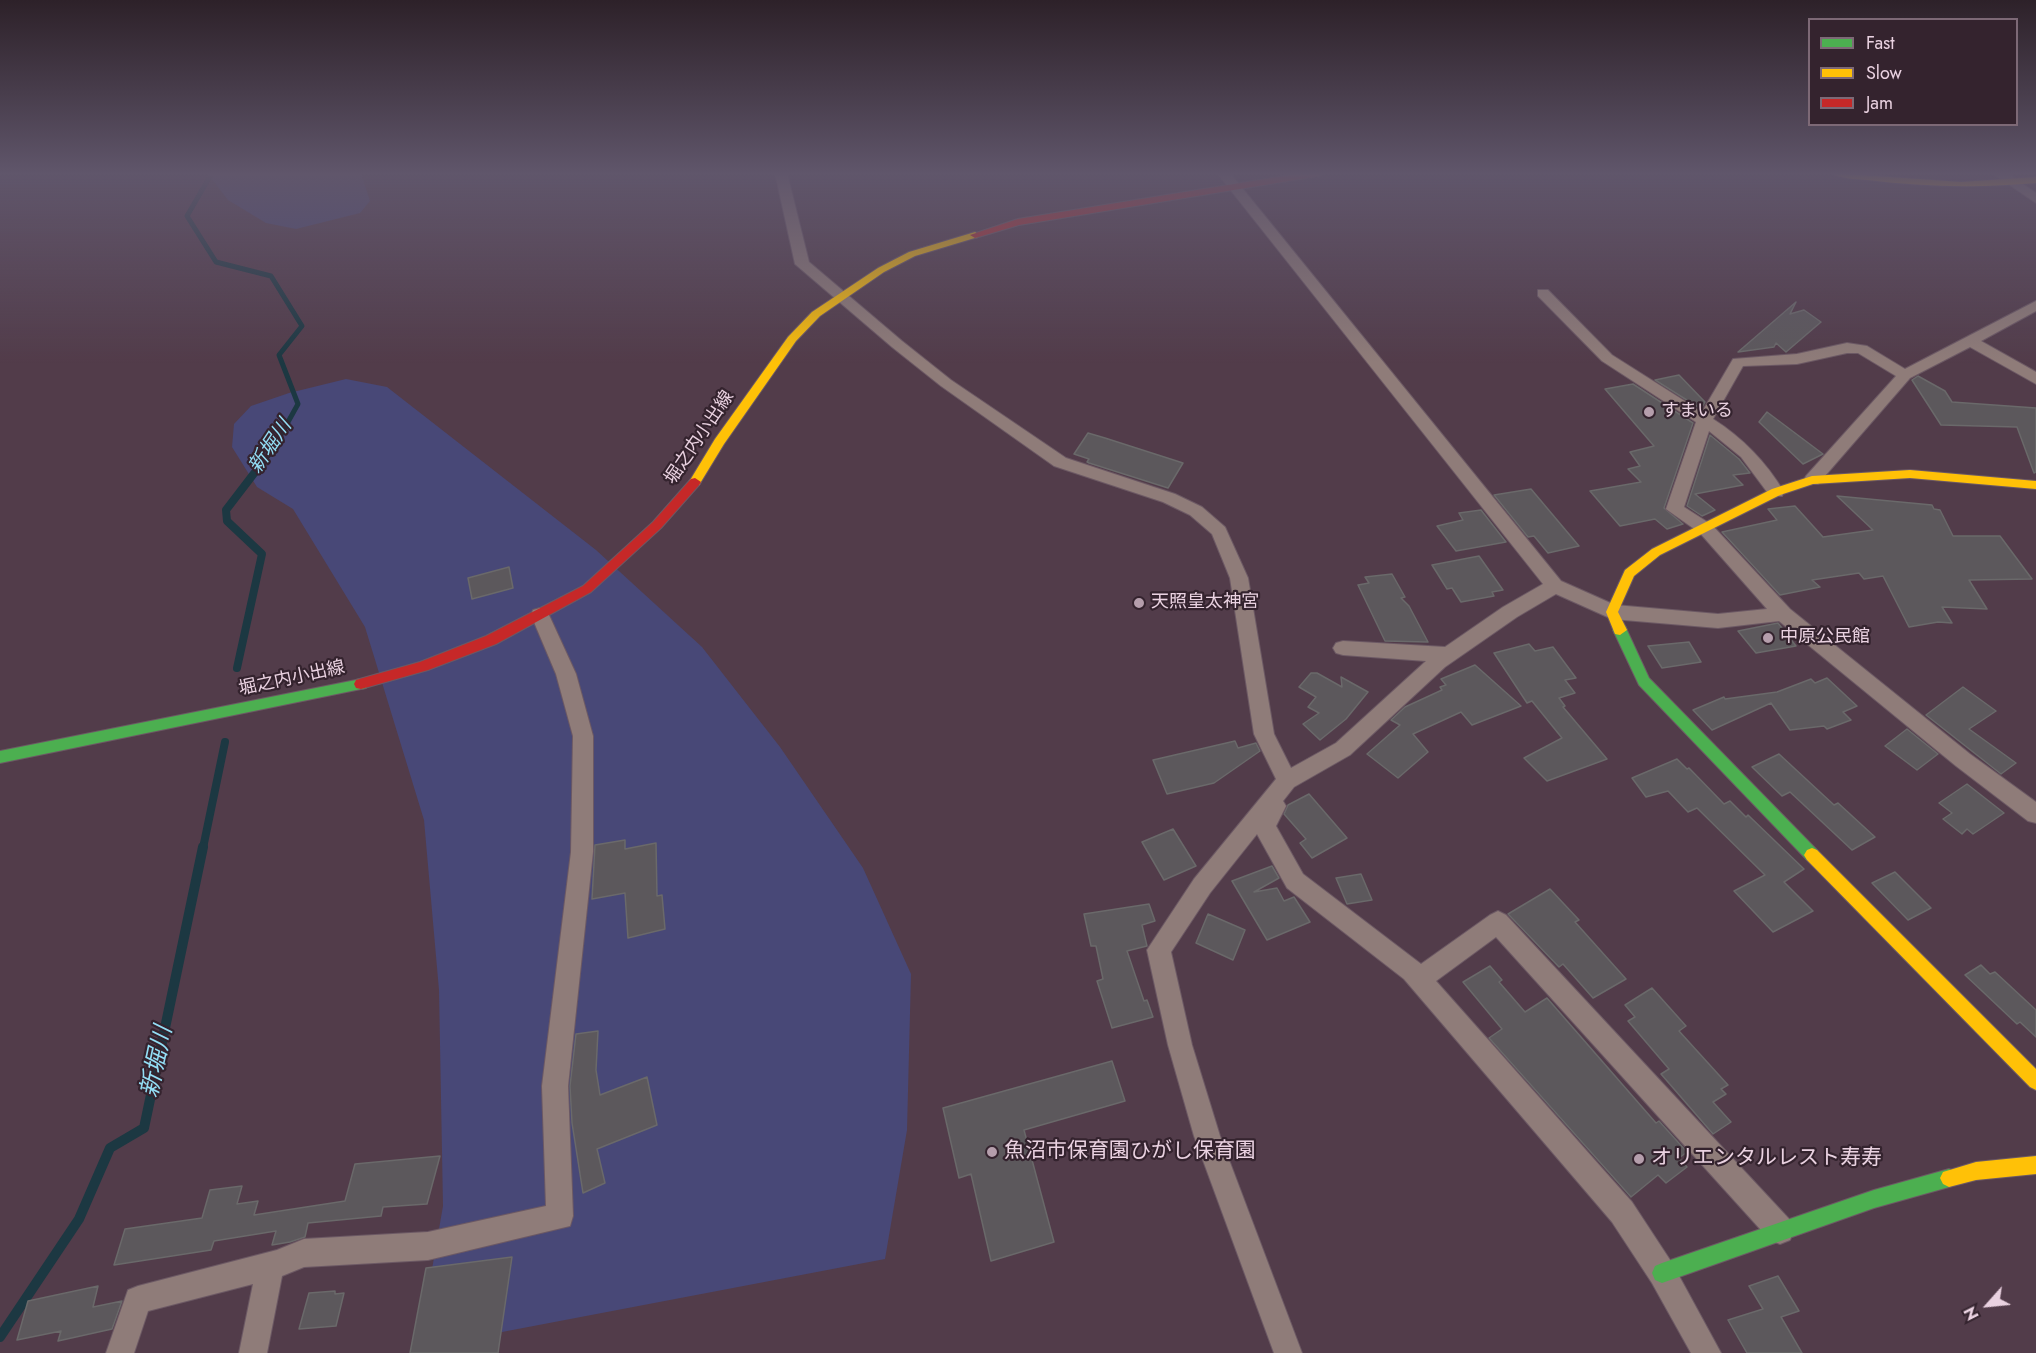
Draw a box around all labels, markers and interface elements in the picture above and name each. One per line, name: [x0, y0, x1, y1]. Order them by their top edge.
legend: [1808, 18, 2018, 126]
text: Fast: [1866, 30, 1895, 56]
text: Slow: [1866, 60, 1902, 86]
text: Jam: [1866, 90, 1893, 116]
street label: 堀之内小出線: [661, 387, 739, 489]
place label: すまいる: [1661, 401, 1733, 423]
marker: すまいる: [1642, 405, 1656, 419]
water label: 新堀川: [244, 415, 298, 479]
place label: 天照皇太神宮: [1151, 592, 1259, 614]
marker: 天照皇太神宮: [1132, 596, 1146, 610]
place label: 中原公民館: [1780, 627, 1870, 649]
marker: 中原公民館: [1761, 631, 1775, 645]
street label: 堀之内小出線: [237, 657, 347, 701]
water label: 新堀川: [136, 1024, 180, 1100]
place label: 魚沼市保育園ひがし保育園: [1004, 1139, 1256, 1165]
marker: 魚沼市保育園ひがし保育園: [985, 1145, 999, 1159]
place label: オリエンタルレスト寿寿: [1651, 1146, 1882, 1172]
marker: オリエンタルレスト寿寿: [1632, 1152, 1646, 1166]
north arrow: [1958, 1275, 2018, 1335]
text: N: [1958, 1303, 1985, 1324]

